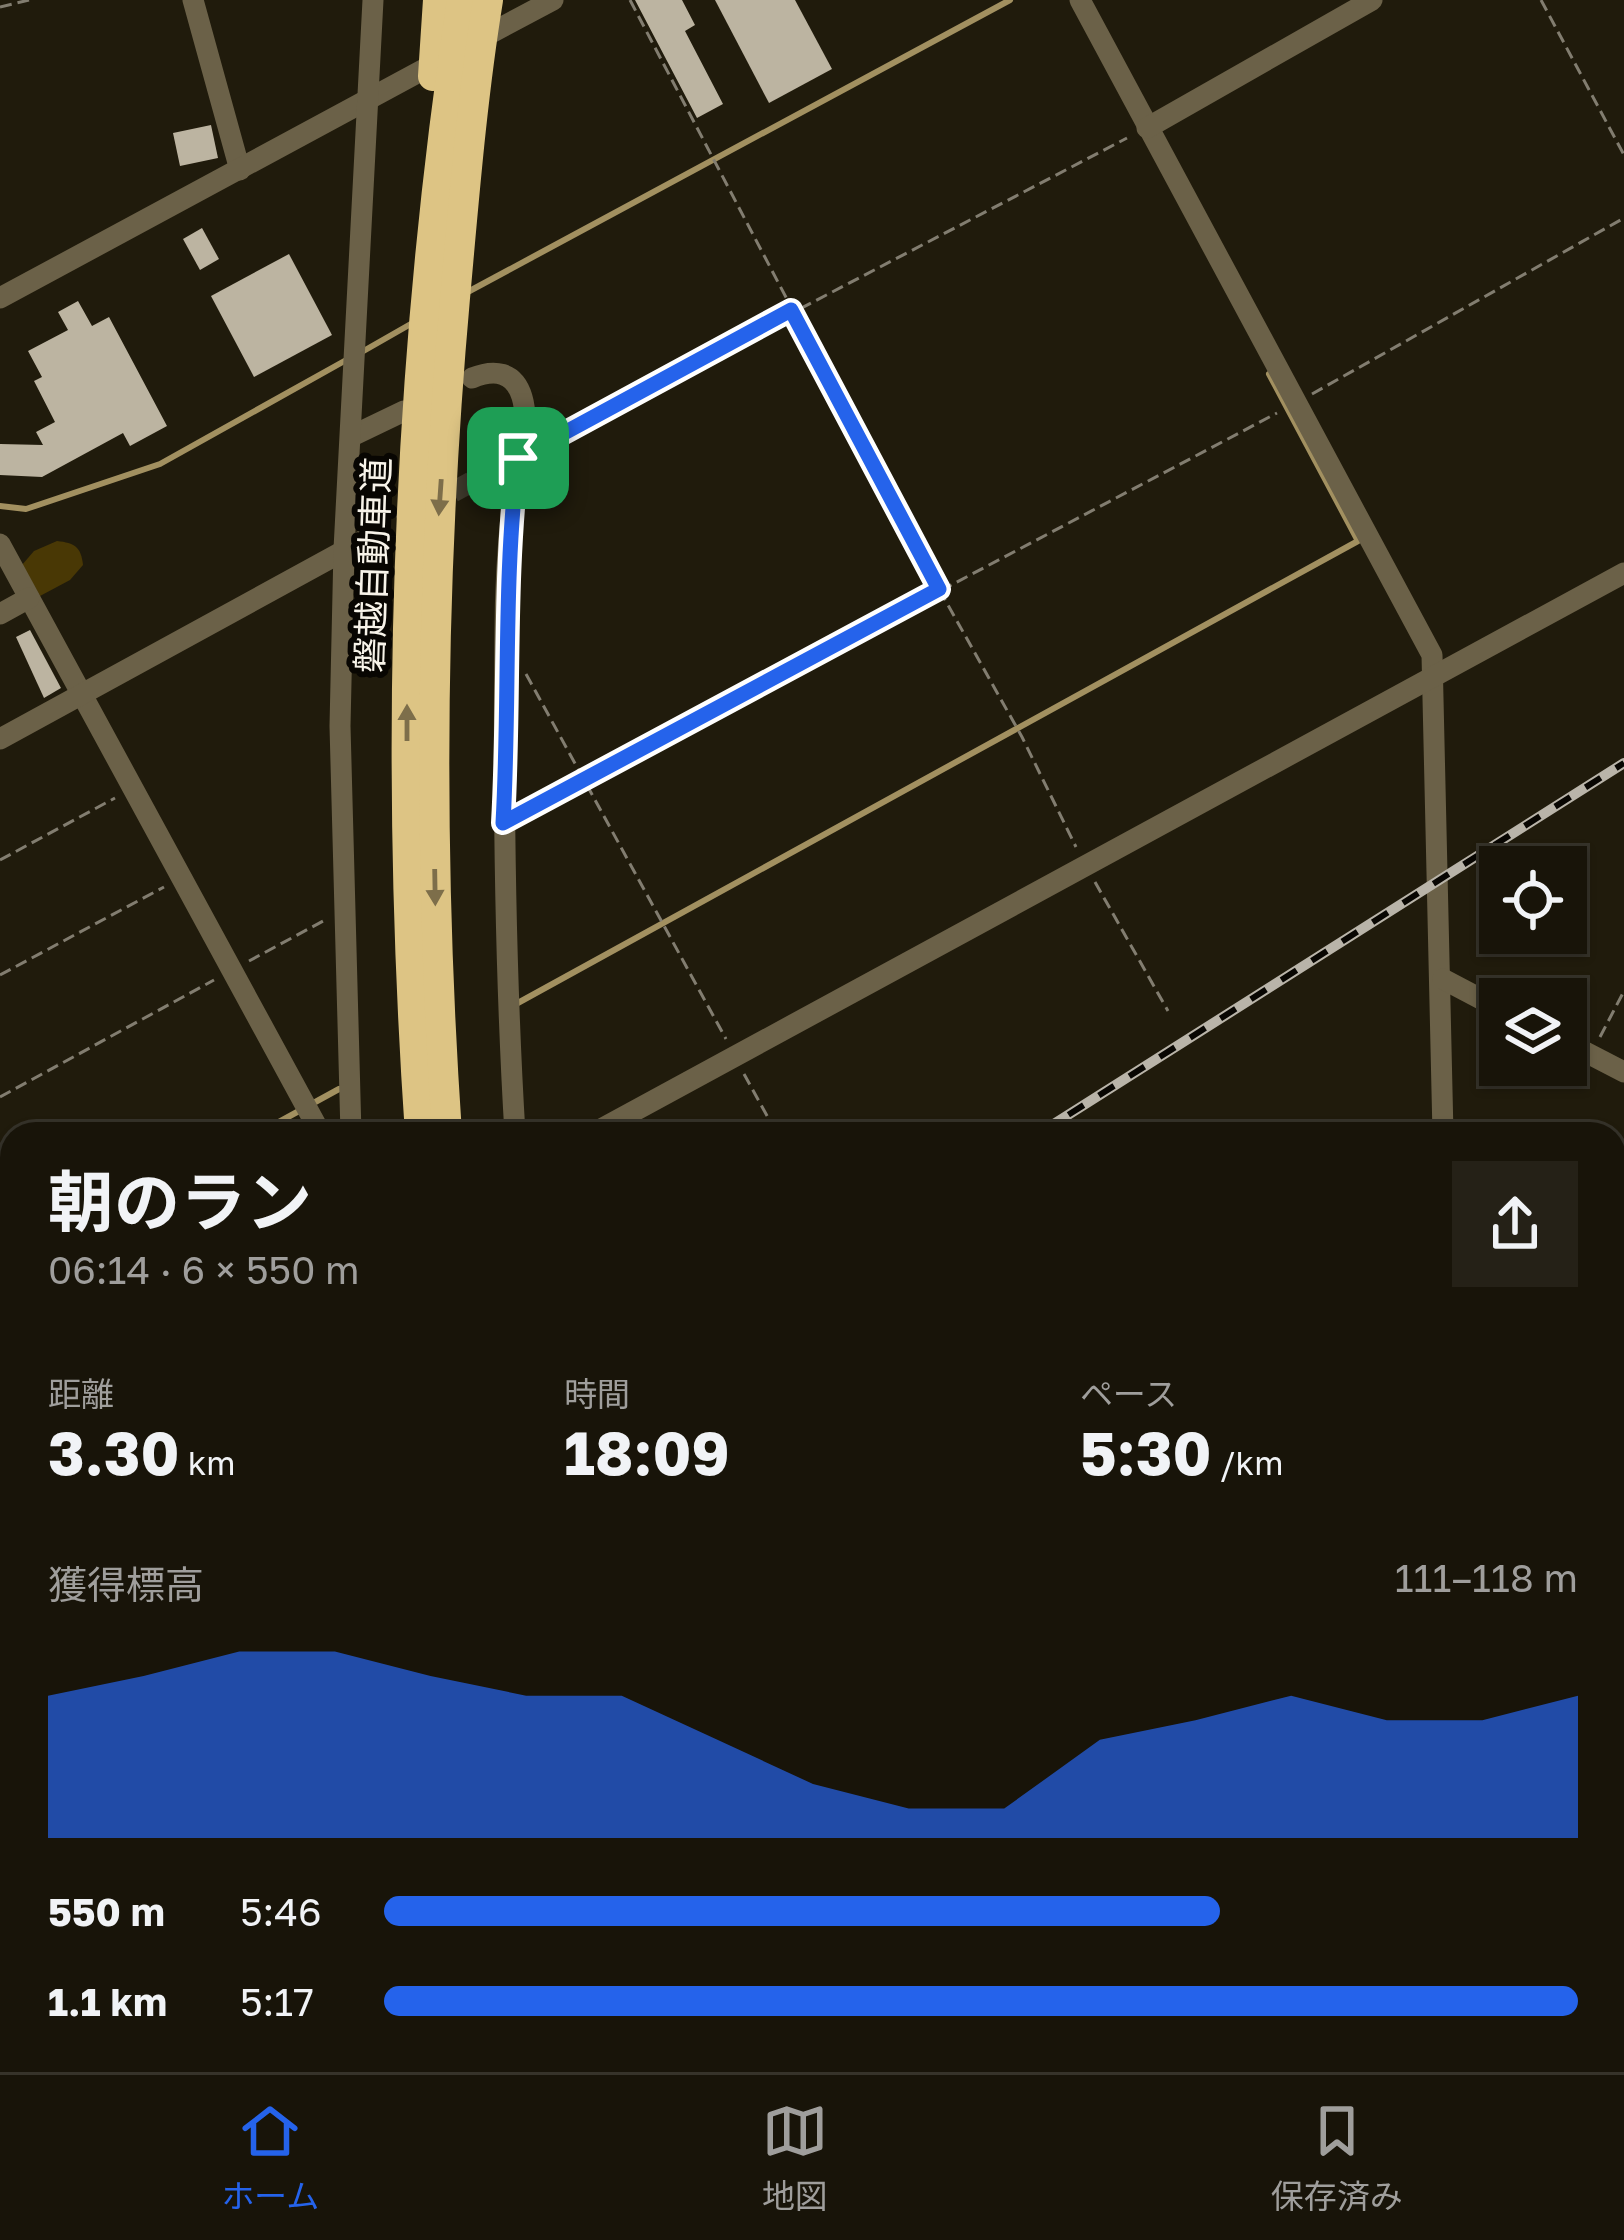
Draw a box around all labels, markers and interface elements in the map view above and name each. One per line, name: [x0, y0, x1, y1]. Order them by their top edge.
pin: [467, 407, 569, 509]
icon: arrive: [485, 425, 551, 491]
street label: 磐越自動車道: [347, 456, 398, 674]
one-way arrow: [430, 479, 449, 517]
one-way arrow: [397, 703, 417, 741]
map controls: [1479, 846, 1587, 1086]
button: locate: [1479, 846, 1587, 954]
one-way arrow: [425, 869, 444, 907]
button: layers: [1479, 978, 1587, 1086]
text: 朝のラン: [48, 1161, 312, 1241]
button: share: [1452, 1161, 1578, 1287]
text: 06:14 · 6 × 550 m: [48, 1246, 360, 1293]
text: 距離: [48, 1374, 114, 1413]
text: 時間: [564, 1374, 630, 1413]
text: ペース: [1080, 1374, 1177, 1413]
text: 3.30: [48, 1416, 179, 1488]
text: 18:09: [564, 1416, 730, 1488]
text: 5:30: [1080, 1416, 1211, 1488]
text: km: [179, 1443, 236, 1482]
text: /km: [1211, 1443, 1283, 1482]
text: 111–118 m: [1395, 1554, 1578, 1601]
text: 獲得標高: [48, 1561, 204, 1608]
text: 550 m: [48, 1888, 165, 1935]
text: 5:46: [240, 1888, 322, 1935]
text: 1.1 km: [48, 1978, 167, 2025]
text: 5:17: [240, 1978, 314, 2025]
tab: ホーム: [221, 2098, 319, 2218]
tab: 地図: [762, 2098, 828, 2218]
tab: 保存済み: [1271, 2098, 1403, 2218]

